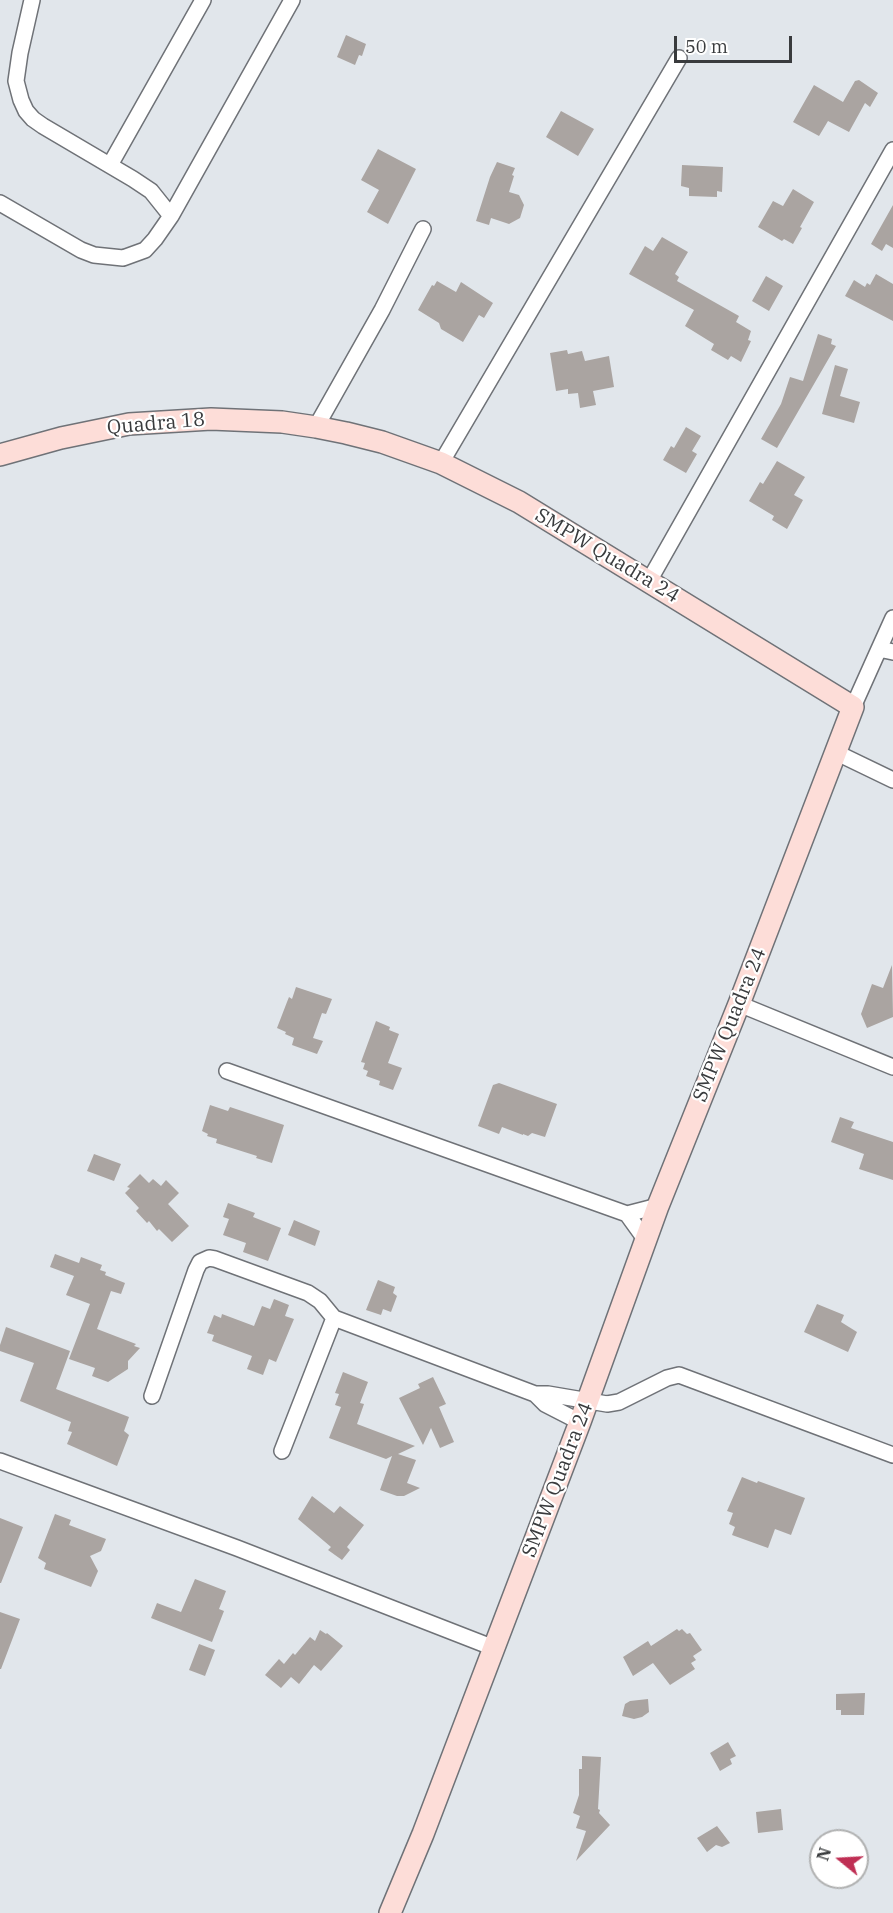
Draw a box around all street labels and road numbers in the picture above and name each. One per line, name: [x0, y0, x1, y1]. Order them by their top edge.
street label: Quadra 18: [106, 408, 206, 440]
street label: SMPW Quadra 24: [531, 503, 683, 609]
street label: SMPW Quadra 24: [688, 944, 772, 1106]
street label: SMPW Quadra 24: [517, 1399, 599, 1561]

